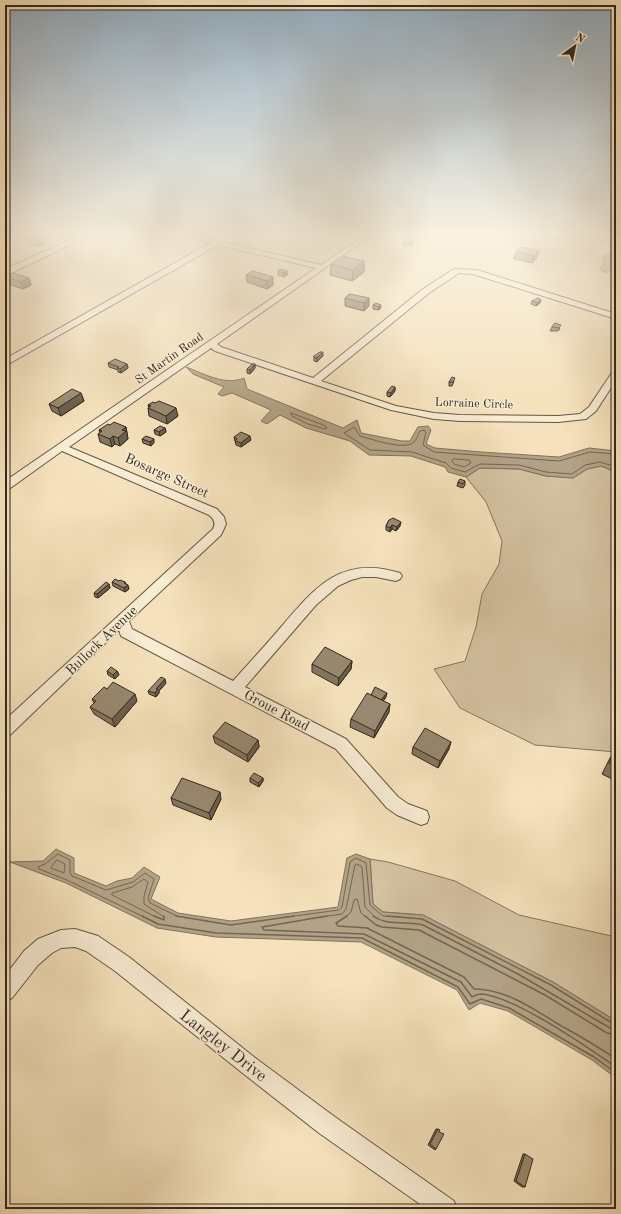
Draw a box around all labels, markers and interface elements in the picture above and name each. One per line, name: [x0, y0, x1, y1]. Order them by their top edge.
north arrow: [555, 26, 595, 66]
text: N: [573, 32, 587, 46]
street label: St Martin Road: [133, 331, 206, 387]
street label: Lorraine Circle: [434, 397, 514, 411]
street label: Bosarge Street: [122, 451, 211, 501]
street label: Bullock Avenue: [63, 603, 140, 678]
street label: Groue Road: [242, 688, 312, 734]
street label: Langley Drive: [176, 1007, 270, 1085]

